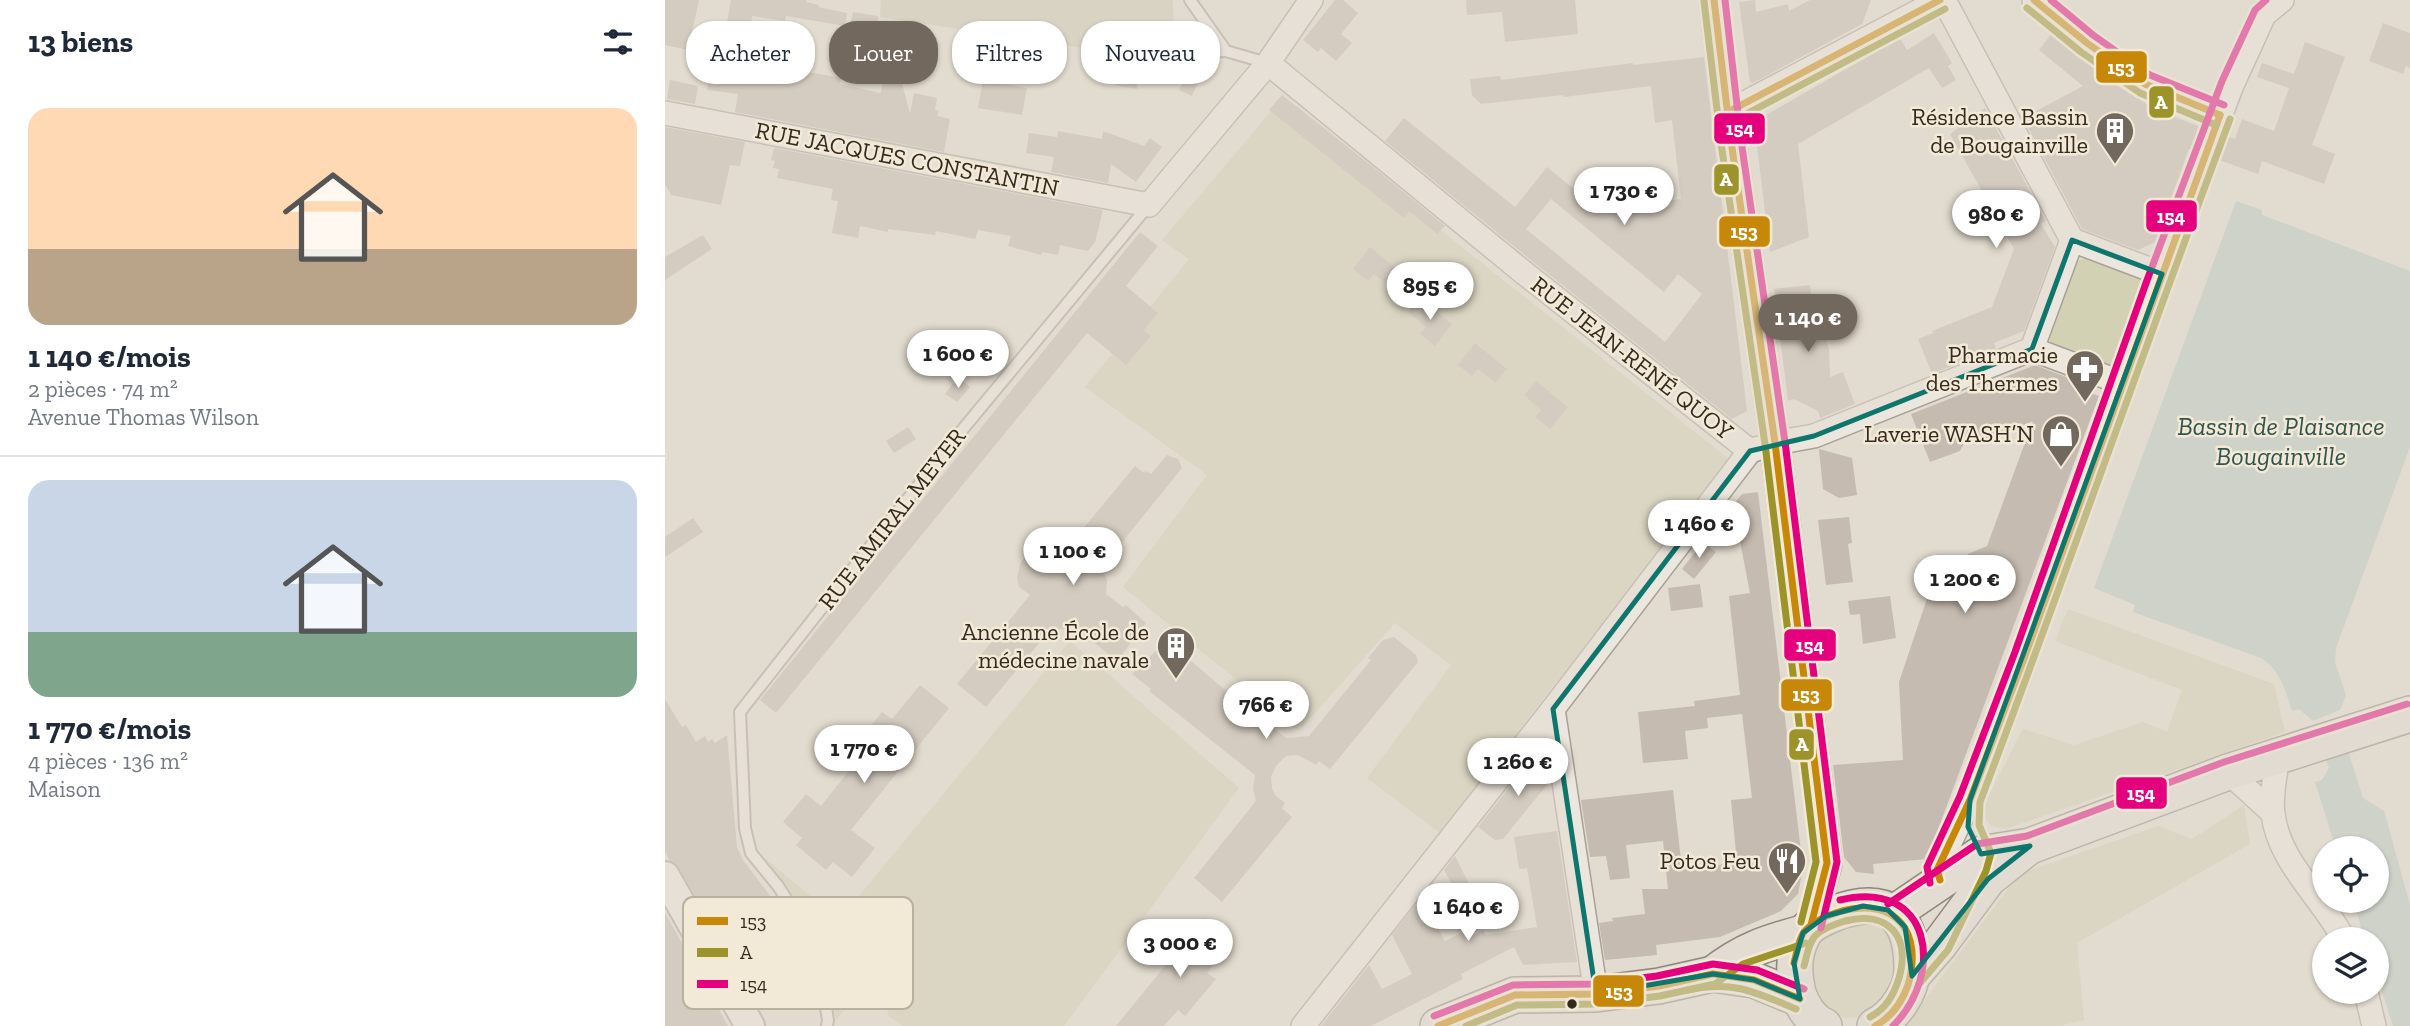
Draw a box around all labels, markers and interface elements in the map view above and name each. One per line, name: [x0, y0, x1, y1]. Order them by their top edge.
chip: Acheter: [686, 21, 815, 84]
chip: Louer: [829, 21, 938, 84]
chip: Filtres: [952, 21, 1067, 84]
chip: Nouveau: [1081, 21, 1220, 84]
icon: filters: [599, 23, 637, 61]
text: 13 biens: [28, 24, 133, 60]
line badge: 153: [2095, 50, 2148, 84]
text: 153: [2107, 56, 2135, 79]
line badge: A: [2148, 85, 2175, 119]
text: A: [2154, 91, 2168, 114]
place label: Résidence Bassin de Bougainville: [1911, 102, 2088, 159]
building icon: Résidence Bassin de Bougainville: [2094, 110, 2136, 165]
line badge: 154: [1713, 112, 1766, 145]
street label: RUE JACQUES CONSTANTIN: [753, 115, 1061, 202]
text: 154: [1726, 117, 1754, 140]
icon: home: [270, 154, 396, 280]
line badge: A: [1713, 163, 1740, 196]
pin: 1 730 €: [1559, 168, 1689, 227]
text: A: [1719, 168, 1733, 191]
text: 1 730 €: [1590, 176, 1658, 204]
pin: 980 €: [1947, 190, 2045, 250]
text: 980 €: [1968, 199, 2024, 227]
line badge: 154: [2145, 199, 2198, 233]
text: 154: [2157, 205, 2185, 228]
line badge: 153: [1718, 215, 1771, 248]
text: 153: [1730, 220, 1758, 243]
pin: 895 €: [1381, 262, 1479, 322]
street label: RUE JEAN-RENÉ QUOY: [1525, 270, 1739, 446]
text: 895 €: [1403, 271, 1457, 299]
pin: 1 140 €: [1743, 294, 1873, 354]
text: 1 140 €: [1774, 303, 1842, 331]
pin: 1 600 €: [893, 330, 1023, 390]
text: 1 140 €/mois: [28, 339, 191, 375]
text: 1 600 €: [923, 339, 993, 367]
place label: Pharmacie des Thermes: [1926, 340, 2058, 397]
pharmacy icon: Pharmacie des Thermes: [2064, 348, 2106, 403]
text: 2 pièces · 74 m²: [28, 375, 178, 403]
text: Avenue Thomas Wilson: [28, 403, 259, 431]
water label: Bassin de Plaisance Bougainville: [2177, 410, 2385, 472]
shop icon: Laverie WASH’N: [2040, 413, 2082, 468]
place label: Laverie WASH’N: [1864, 419, 2034, 448]
street label: RUE AMIRAL MEYER: [812, 422, 972, 615]
pin: 1 460 €: [1634, 500, 1764, 560]
text: 1 460 €: [1664, 509, 1734, 537]
icon: home: [270, 526, 396, 652]
pin: 1 100 €: [1008, 528, 1138, 587]
text: 1 100 €: [1039, 536, 1107, 564]
pin: 1 200 €: [1900, 556, 2030, 615]
text: 1 200 €: [1930, 564, 2000, 592]
place label: Ancienne École de médecine navale: [961, 617, 1149, 674]
building icon: Ancienne École de médecine navale: [1155, 625, 1197, 680]
line badge: 154: [1783, 628, 1837, 662]
text: 154: [1796, 634, 1824, 657]
line badge: 153: [1780, 678, 1833, 712]
pin: 766 €: [1217, 682, 1315, 741]
text: 153: [1792, 683, 1820, 706]
text: 766 €: [1239, 690, 1293, 718]
text: 1 770 €/mois: [28, 711, 191, 747]
pin: 1 770 €: [799, 726, 929, 785]
line badge: A: [1788, 728, 1815, 761]
text: A: [1795, 733, 1809, 756]
text: 1 770 €: [830, 734, 898, 762]
pin: 1 260 €: [1453, 738, 1583, 798]
text: 4 pièces · 136 m²: [28, 747, 188, 775]
text: 1 260 €: [1483, 747, 1553, 775]
text: Maison: [28, 775, 101, 803]
line badge: 154: [2115, 776, 2168, 810]
text: 154: [2127, 782, 2155, 805]
map controls: [2312, 836, 2389, 1004]
button: locate: [2312, 836, 2389, 913]
restaurant icon: Potos Feu: [1766, 840, 1808, 895]
place label: Potos Feu: [1660, 846, 1761, 875]
pin: 1 640 €: [1403, 884, 1533, 943]
text: 1 640 €: [1433, 892, 1503, 920]
legend: [683, 897, 913, 1009]
text: 153: [740, 910, 766, 933]
pin: 3 000 €: [1115, 920, 1245, 979]
button: layers: [2312, 927, 2389, 1004]
text: 3 000 €: [1143, 928, 1217, 956]
text: A: [740, 941, 753, 964]
text: 154: [740, 973, 767, 996]
line badge: 153: [1592, 974, 1645, 1008]
text: 153: [1605, 980, 1633, 1003]
unlabelled marker: [1565, 997, 1579, 1011]

